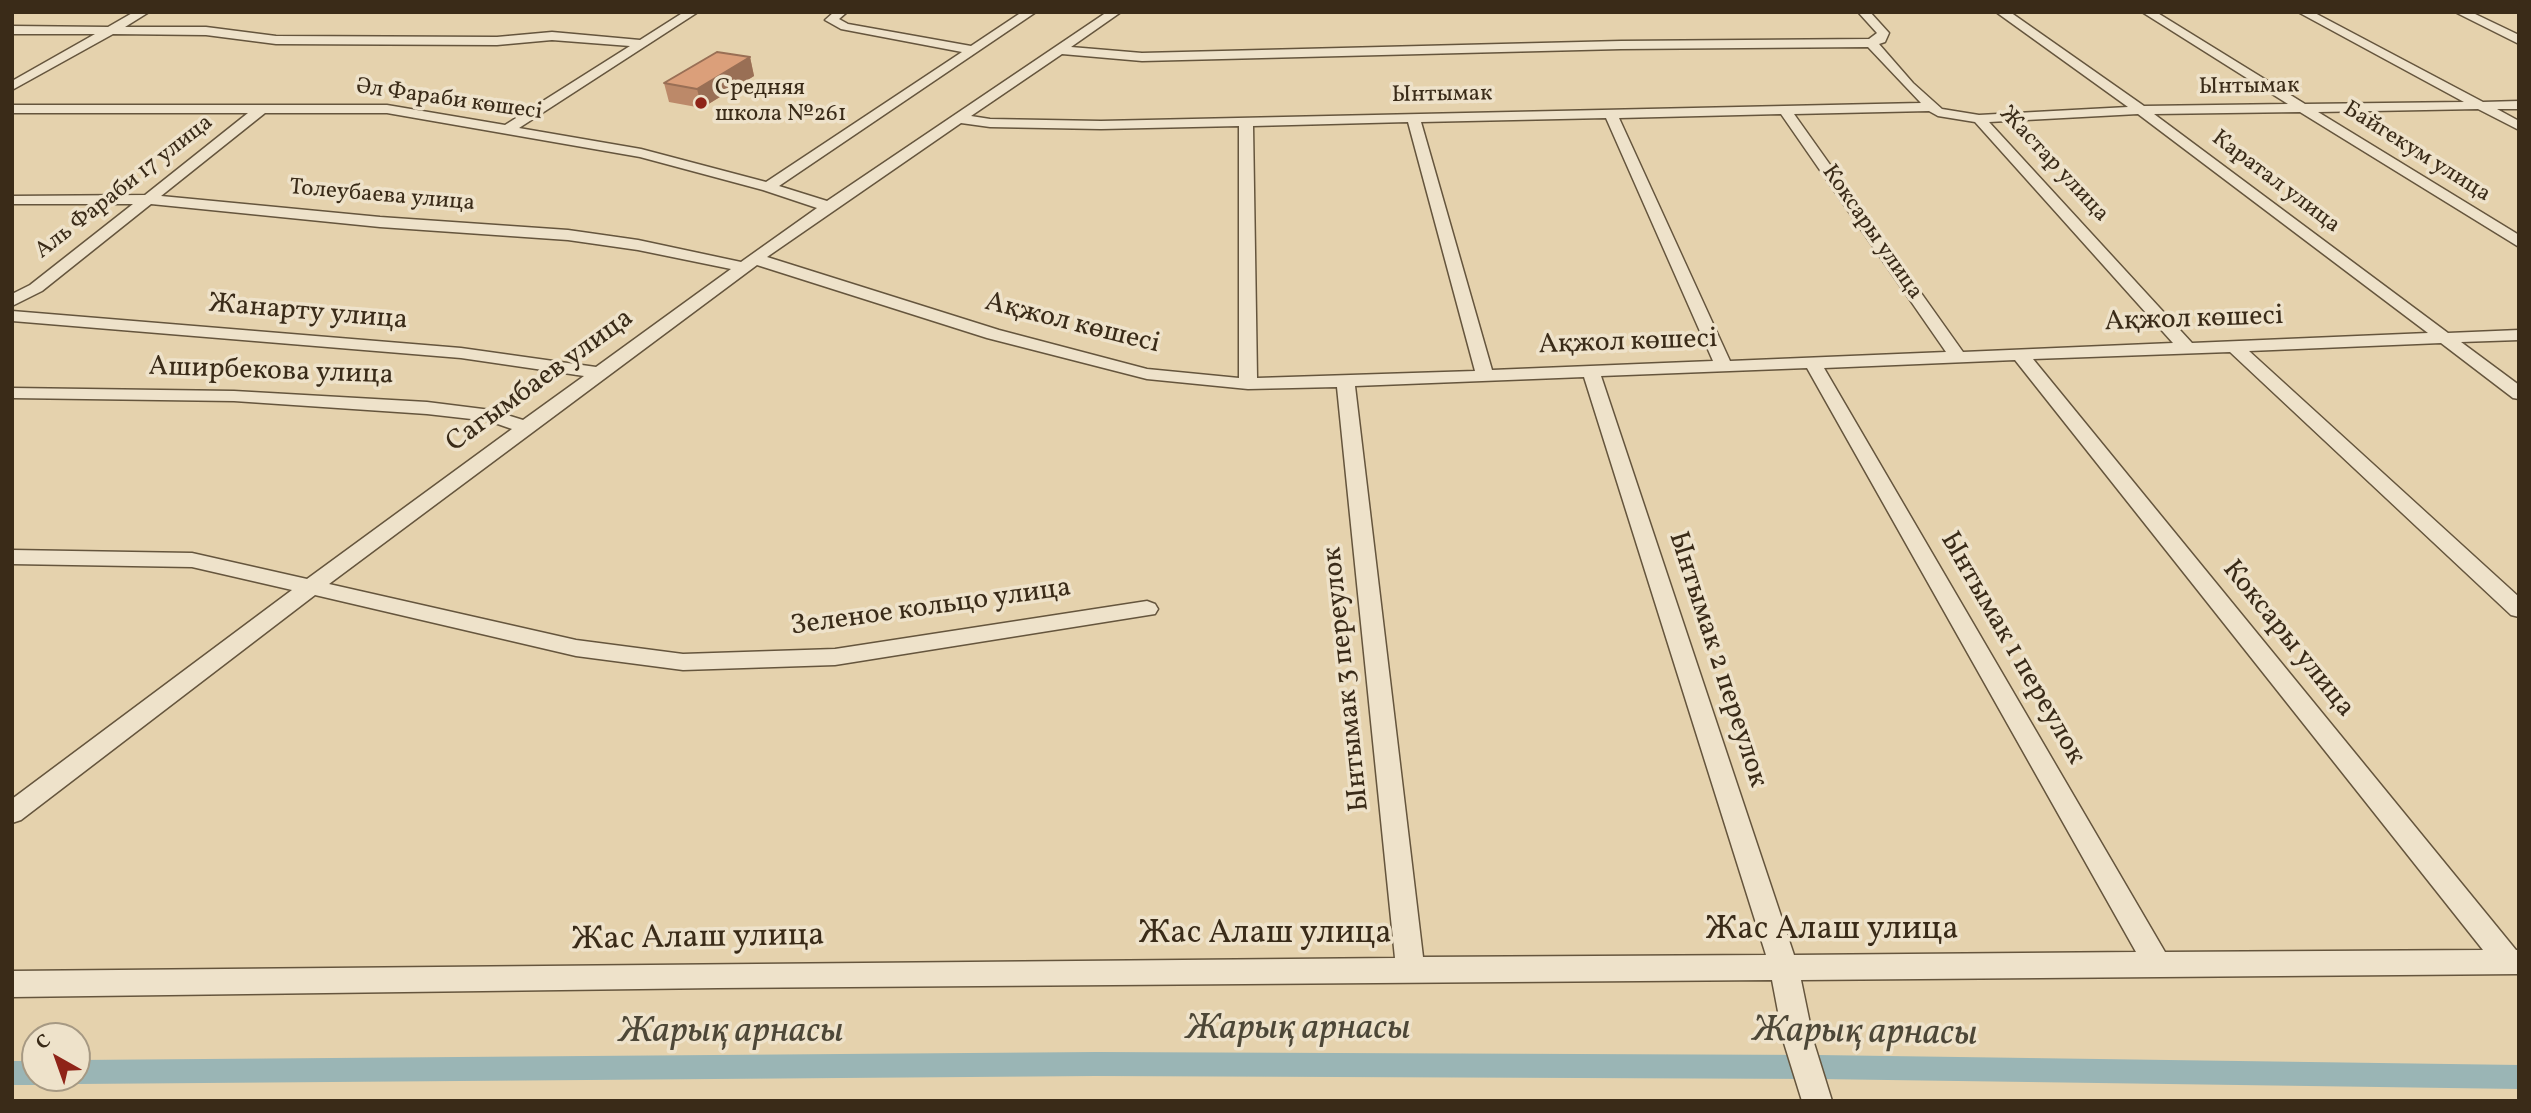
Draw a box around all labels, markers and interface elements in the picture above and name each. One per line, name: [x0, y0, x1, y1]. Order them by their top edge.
street label: Ынтымак: [2198, 73, 2300, 103]
street label: Әл Фараби көшесі: [354, 74, 544, 128]
place label: Средняя школа №261: [715, 76, 847, 130]
street label: Ынтымак: [1391, 81, 1493, 111]
marker: Средняя школа №261: [693, 95, 709, 111]
street label: Байгекум улица: [2337, 97, 2495, 209]
street label: Жастар улица: [1992, 101, 2114, 229]
street label: Аль Фараби 17 улица: [30, 110, 220, 266]
street label: Каратал улица: [2205, 126, 2345, 240]
street label: Коксары улица: [1814, 160, 1928, 306]
street label: Толеубаева улица: [288, 175, 476, 219]
street label: Ақжол көшесі: [981, 287, 1163, 363]
street label: Жанарту улица: [207, 289, 409, 339]
street label: Ақжол көшесі: [2104, 301, 2284, 341]
street label: Сагымбаев улица: [441, 303, 641, 461]
street label: Ақжол көшесі: [1538, 324, 1718, 364]
street label: Аширбекова улица: [148, 352, 394, 394]
street label: Ынтымак 1 переулок: [1931, 527, 2091, 771]
street label: Ынтымак 2 переулок: [1659, 528, 1773, 792]
street label: Ынтымак 3 переулок: [1317, 545, 1379, 813]
street label: Коксары улица: [2213, 555, 2361, 725]
street label: Зеленое кольцо улица: [789, 573, 1073, 645]
street label: Жас Алаш улица: [1705, 912, 1959, 952]
street label: Жас Алаш улица: [1138, 916, 1392, 956]
street label: Жас Алаш улица: [571, 918, 825, 962]
water label: Жарық арнасы: [1185, 1009, 1411, 1053]
water label: Жарық арнасы: [1752, 1011, 1978, 1059]
water label: Жарық арнасы: [618, 1012, 844, 1056]
north arrow: [21, 1022, 91, 1092]
text: С: [31, 1029, 57, 1056]

